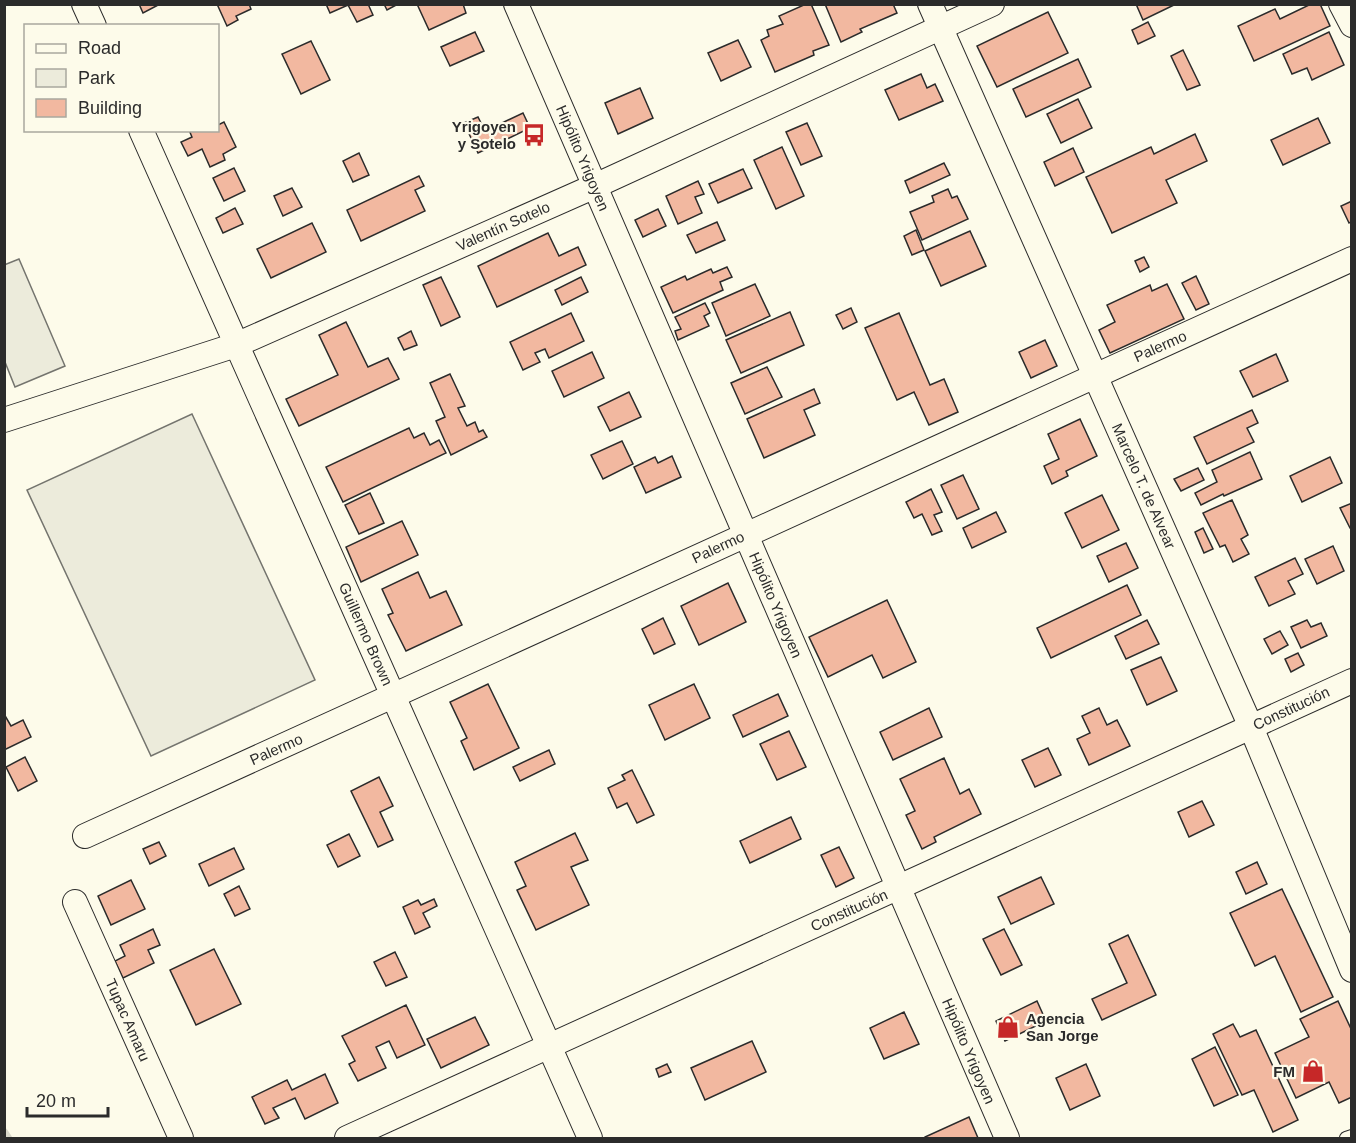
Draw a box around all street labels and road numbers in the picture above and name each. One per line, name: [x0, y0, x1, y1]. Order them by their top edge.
street label: Hipólito Yrigoyen: [553, 103, 613, 213]
street label: Valentín Sotelo: [454, 198, 552, 254]
street label: Palermo: [1131, 327, 1189, 365]
street label: Marcelo T. de Alvear: [1109, 421, 1179, 551]
street label: Palermo: [689, 527, 747, 567]
street label: Hipólito Yrigoyen: [746, 550, 806, 660]
street label: Guillermo Brown: [336, 580, 396, 688]
street label: Constitución: [1250, 683, 1332, 733]
street label: Palermo: [247, 730, 305, 768]
street label: Constitución: [808, 885, 890, 935]
street label: Tupac Amaru: [102, 976, 154, 1064]
street label: Hipólito Yrigoyen: [939, 996, 999, 1106]

